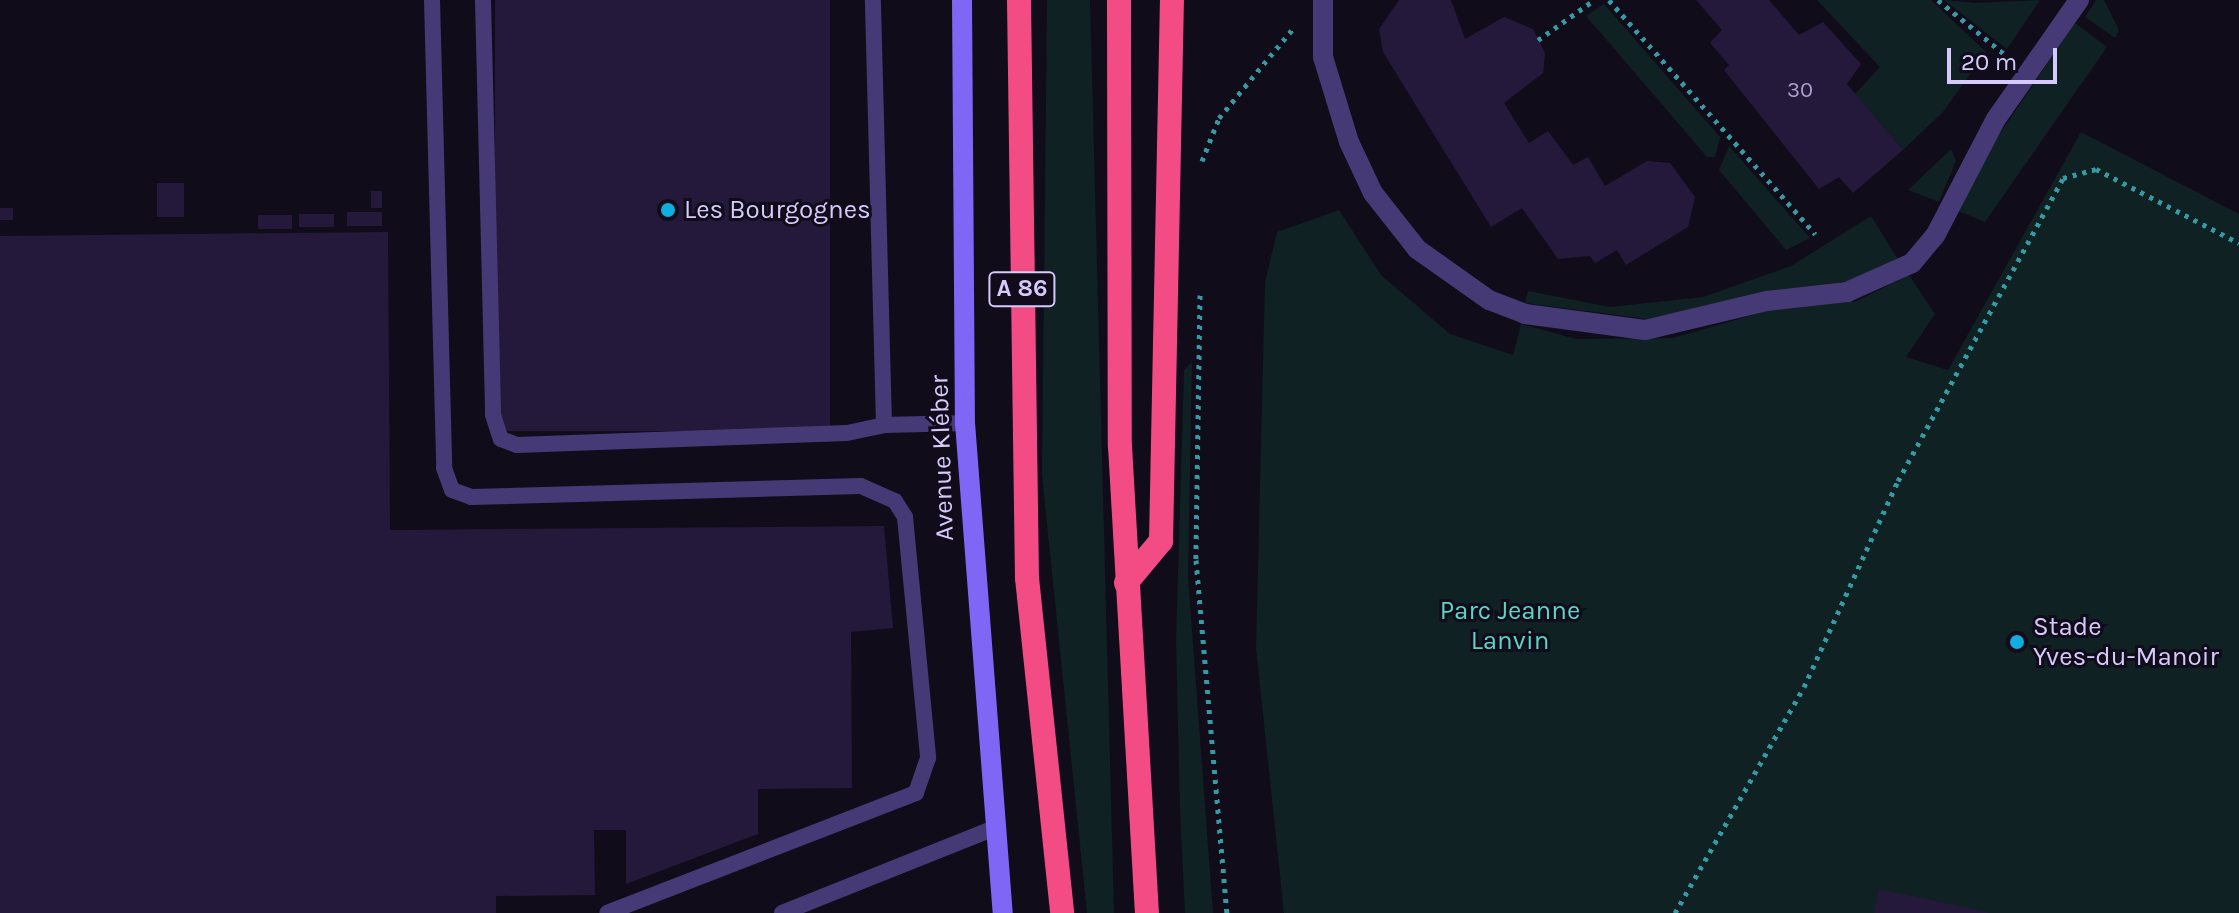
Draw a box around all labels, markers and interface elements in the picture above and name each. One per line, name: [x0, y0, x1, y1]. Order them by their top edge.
scale bar: [1951, 32, 2061, 82]
text: 20 m: [1961, 48, 2017, 76]
house number: 30: [1787, 78, 1813, 104]
place label: Les Bourgognes: [684, 194, 871, 226]
marker: Les Bourgognes: [659, 201, 677, 219]
road number: A 86: [988, 269, 1056, 309]
street label: Avenue Kléber: [924, 374, 960, 542]
park label: Parc Jeanne Lanvin: [1440, 595, 1580, 656]
place label: Stade Yves-du-Manoir: [2033, 611, 2219, 672]
marker: Stade Yves-du-Manoir: [2008, 633, 2026, 651]

